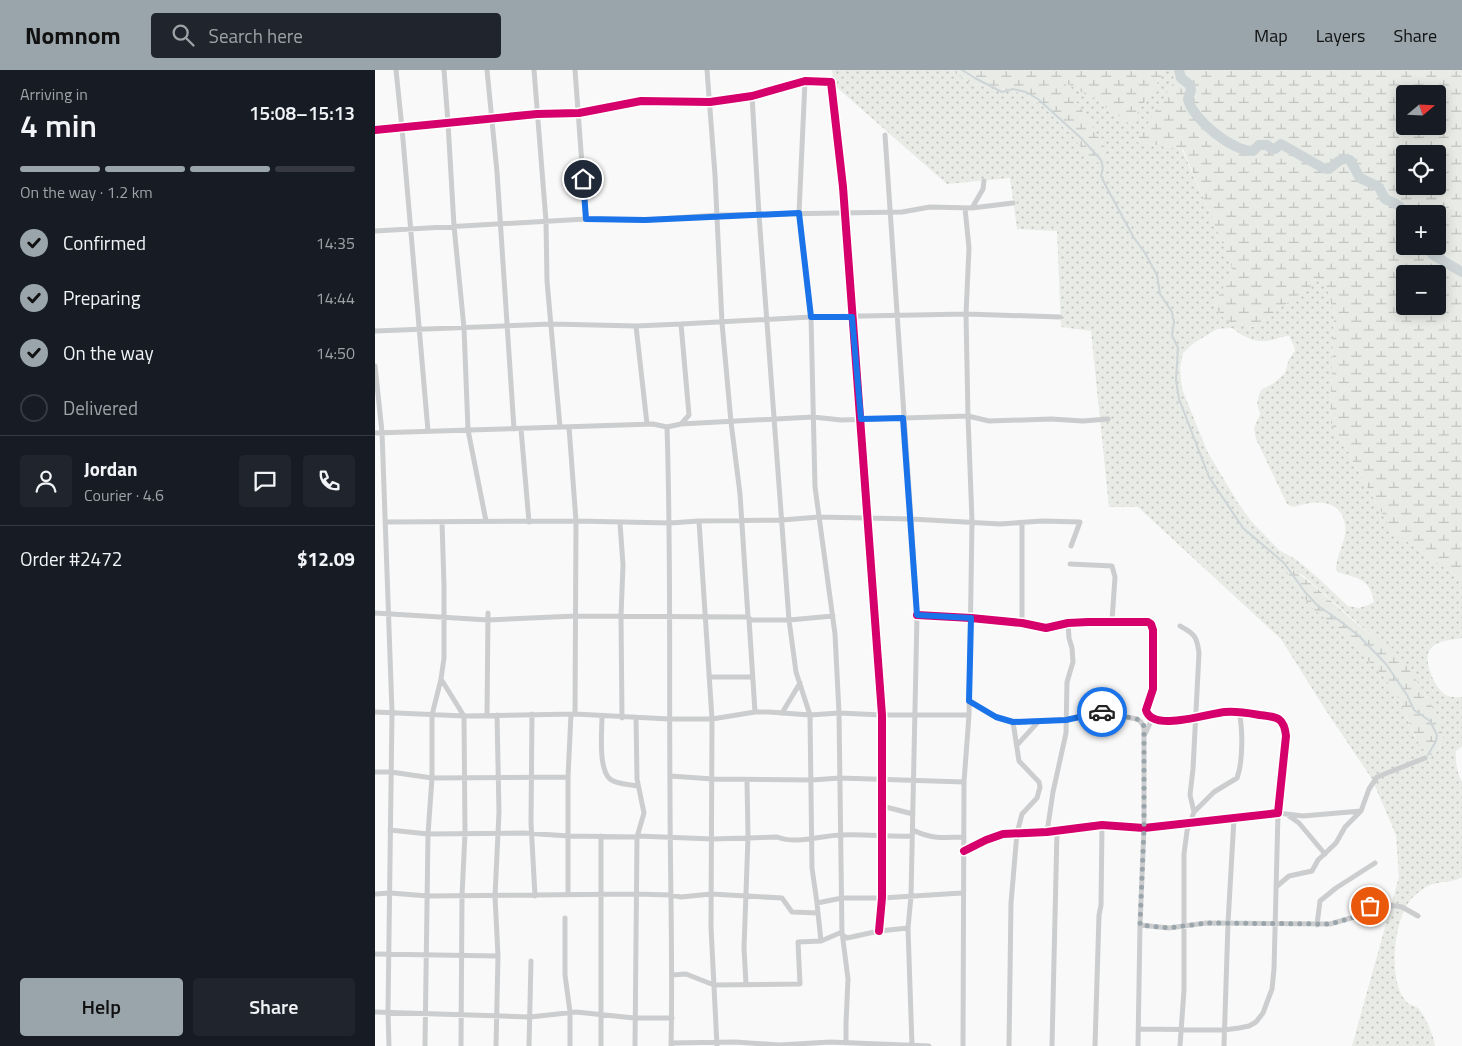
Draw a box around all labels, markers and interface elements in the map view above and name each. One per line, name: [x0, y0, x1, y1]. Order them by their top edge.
search box: [151, 13, 501, 58]
text: Nomnom: [25, 17, 121, 53]
icon: search: [169, 21, 197, 49]
text: Search here: [209, 21, 303, 50]
text: Map: [1254, 22, 1288, 49]
text: Layers: [1316, 22, 1365, 49]
text: Share: [1393, 22, 1437, 49]
text: Arriving in: [20, 82, 88, 106]
north arrow: [1396, 85, 1446, 135]
map controls: [1396, 85, 1446, 315]
text: 15:08–15:13: [249, 98, 355, 127]
text: 4 min: [20, 101, 97, 149]
button: locate: [1396, 145, 1446, 195]
pin: [562, 158, 604, 200]
icon: home: [569, 165, 597, 193]
text: On the way · 1.2 km: [20, 180, 153, 204]
button: +: [1396, 205, 1446, 255]
text: Confirmed: [63, 228, 146, 257]
icon: check: [20, 229, 48, 257]
text: 14:35: [316, 231, 355, 255]
button: −: [1396, 265, 1446, 315]
text: Preparing: [63, 283, 140, 312]
icon: check: [20, 284, 48, 312]
text: 14:44: [316, 286, 355, 310]
text: On the way: [63, 338, 154, 367]
icon: check: [20, 339, 48, 367]
text: 14:50: [316, 341, 355, 365]
text: Delivered: [63, 393, 138, 422]
text: Jordan: [84, 454, 137, 483]
button: person: [20, 455, 72, 507]
button: chat: [239, 455, 291, 507]
button: phone: [303, 455, 355, 507]
text: Courier · 4.6: [84, 483, 164, 507]
text: Order #2472: [20, 544, 122, 573]
text: $12.09: [297, 544, 355, 573]
courier: [1077, 687, 1127, 737]
icon: car: [1088, 698, 1116, 726]
pin: [1349, 885, 1391, 927]
icon: bag: [1356, 892, 1384, 920]
button: Help: [20, 978, 183, 1036]
button: Share: [193, 978, 355, 1036]

